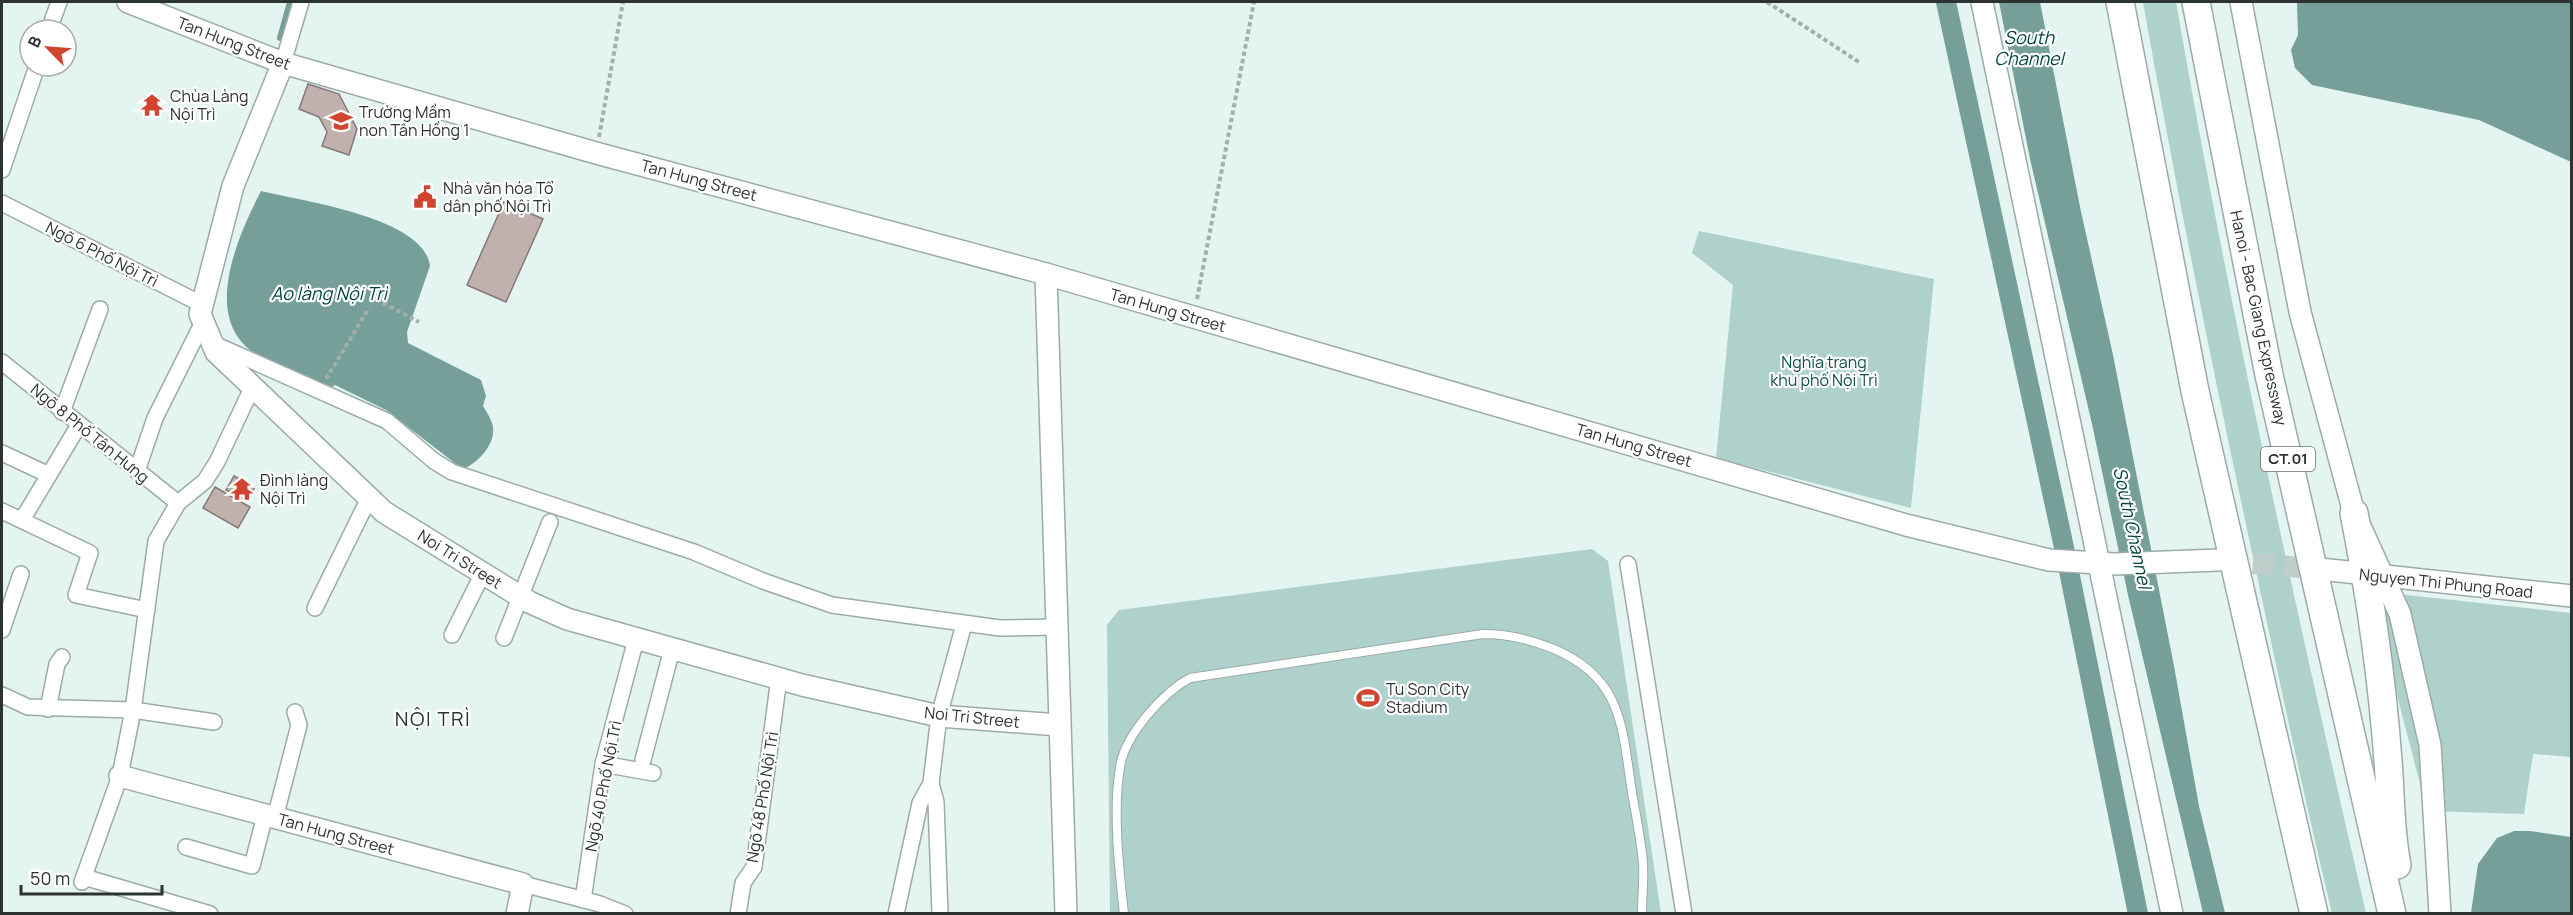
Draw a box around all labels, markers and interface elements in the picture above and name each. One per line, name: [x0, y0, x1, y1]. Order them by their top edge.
street label: Tan Hung Street: [174, 11, 294, 75]
north arrow: [18, 18, 78, 78]
water label: South Channel: [1994, 25, 2067, 70]
text: B: [22, 32, 47, 51]
place label: Chùa Làng Nội Trì: [170, 85, 249, 125]
temple icon: Chùa Làng Nội Trì: [139, 92, 165, 118]
place label: Trường Mầm non Tân Hồng 1: [359, 101, 469, 141]
school or university icon: Trường Mầm non Tân Hồng 1: [328, 108, 354, 134]
street label: Tan Hung Street: [638, 154, 760, 206]
place label: Nhà văn hóa Tổ dân phố Nội Trì: [443, 177, 554, 217]
public building icon: Nhà văn hóa Tổ dân phố Nội Trì: [412, 184, 438, 210]
street label: Hanoi - Bac Giang Expressway: [2225, 208, 2293, 428]
street label: Ngõ 6 Phố Nội Trì: [42, 216, 162, 292]
water label: Ao làng Nội Trì: [271, 281, 389, 305]
street label: Tan Hung Street: [1107, 283, 1229, 337]
park label: Nghĩa trang khu phố Nội Trì: [1770, 351, 1878, 391]
street label: Ngõ 8 Phố Tân Hưng: [26, 378, 154, 488]
street label: Tan Hung Street: [1573, 418, 1695, 472]
road number: CT.01: [2261, 447, 2315, 471]
water label: South Channel: [2108, 465, 2158, 593]
place label: Đình làng Nội Trì: [260, 469, 328, 509]
temple icon: Đình làng Nội Trì: [229, 476, 255, 502]
street label: Noi Tri Street: [414, 524, 506, 594]
street label: Nguyen Thi Phung Road: [2358, 563, 2534, 603]
place label: Tu Son City Stadium: [1386, 678, 1470, 718]
sports icon: Tu Son City Stadium: [1355, 685, 1381, 711]
street label: Noi Tri Street: [923, 701, 1021, 733]
district label: NỘI TRÌ: [395, 705, 471, 732]
street label: Ngõ 40 Phố Nội Trì: [580, 719, 626, 853]
street label: Ngõ 48 Phố Nội Trì: [741, 730, 783, 864]
street label: Tan Hung Street: [275, 808, 397, 860]
scale bar: [21, 858, 162, 896]
text: 50 m: [30, 866, 70, 890]

